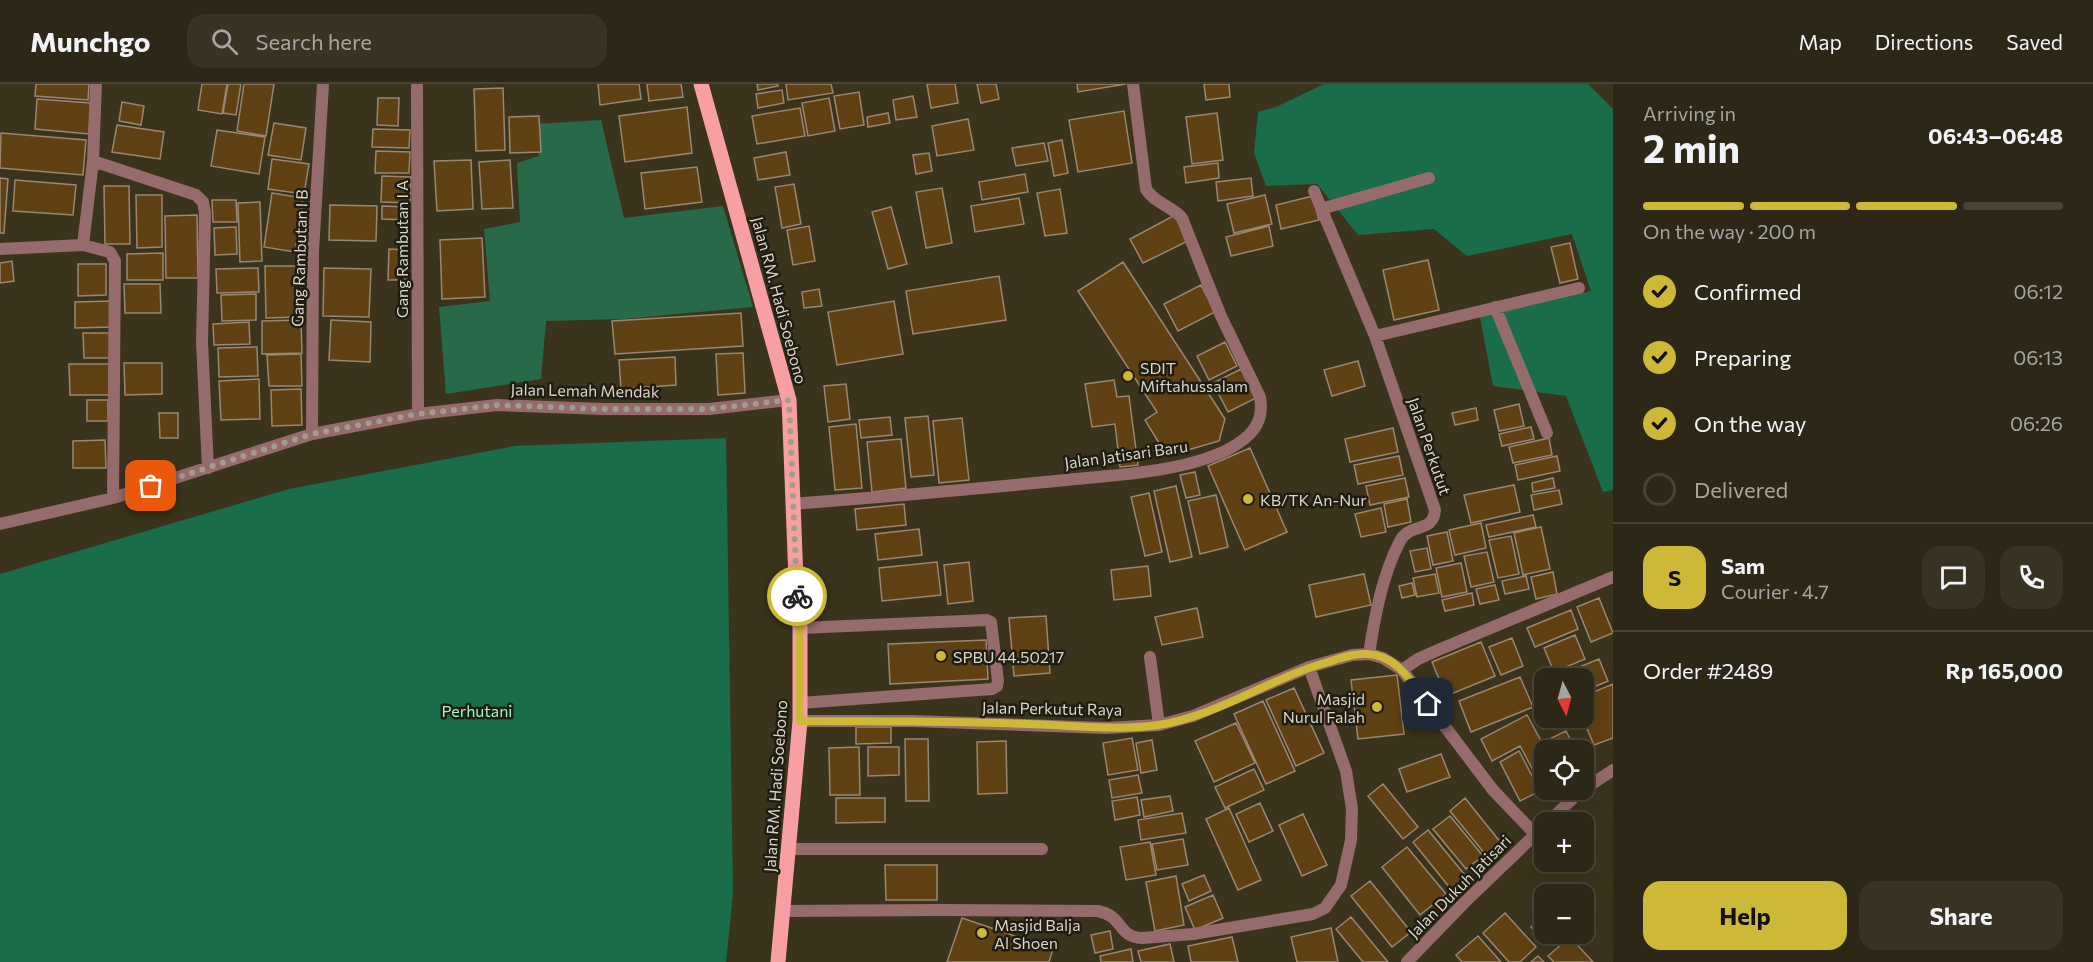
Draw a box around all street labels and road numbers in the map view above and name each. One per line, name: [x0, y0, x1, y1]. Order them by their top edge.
street label: Gang Rambutan I A: [392, 180, 411, 318]
street label: Gang Rambutan I B: [287, 189, 311, 327]
street label: Jalan RM. Hadi Soebono: [749, 214, 811, 386]
street label: Jalan Lemah Mendak: [510, 379, 660, 401]
street label: Jalan Perkutut: [1404, 395, 1456, 498]
street label: Jalan Jatisari Baru: [1063, 436, 1189, 472]
street label: Jalan Perkutut Raya: [982, 697, 1122, 719]
street label: Jalan RM. Hadi Soebono: [760, 699, 790, 873]
street label: Jalan Dukuh Jatisari: [1403, 830, 1515, 942]

